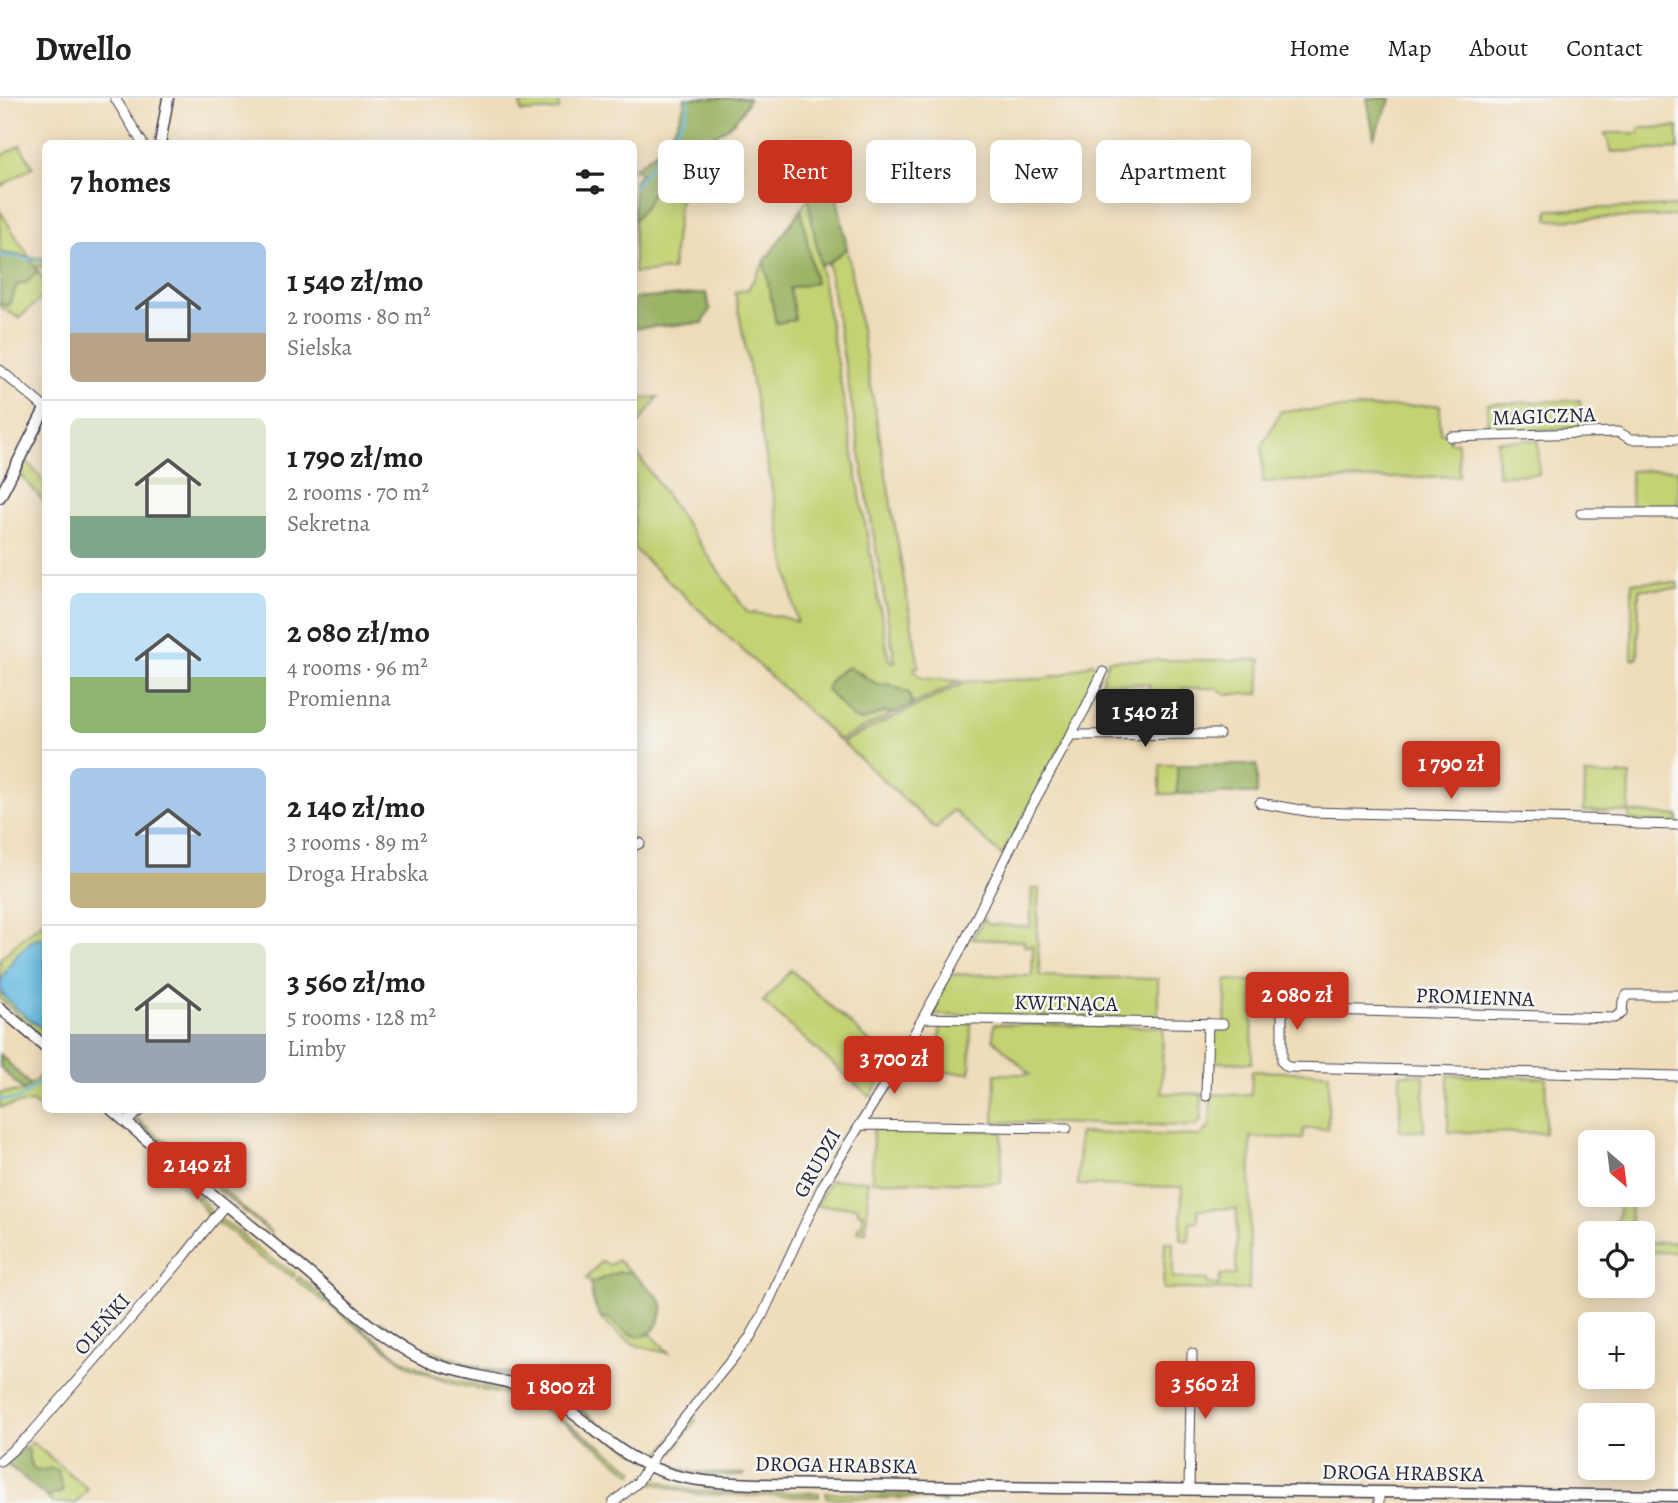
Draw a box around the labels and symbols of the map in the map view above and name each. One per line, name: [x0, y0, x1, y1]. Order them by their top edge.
street label: MAGICZNA: [1492, 400, 1597, 432]
pin: 1 540 zł: [1073, 690, 1217, 749]
pin: 1 790 zł: [1379, 742, 1523, 801]
pin: 2 080 zł: [1225, 972, 1369, 1032]
street label: PROMIENNA: [1415, 981, 1536, 1013]
street label: KWITNĄCA: [1014, 988, 1119, 1018]
pin: 3 700 zł: [822, 1037, 966, 1096]
street label: GRUDZI: [787, 1123, 847, 1203]
north arrow: [1578, 1130, 1656, 1208]
pin: 2 140 zł: [125, 1142, 269, 1202]
street label: OLEŃKI: [67, 1287, 137, 1361]
pin: 3 560 zł: [1133, 1362, 1277, 1421]
pin: 1 800 zł: [489, 1364, 633, 1424]
street label: DROGA HRABSKA: [755, 1450, 918, 1480]
street label: DROGA HRABSKA: [1322, 1458, 1485, 1488]

